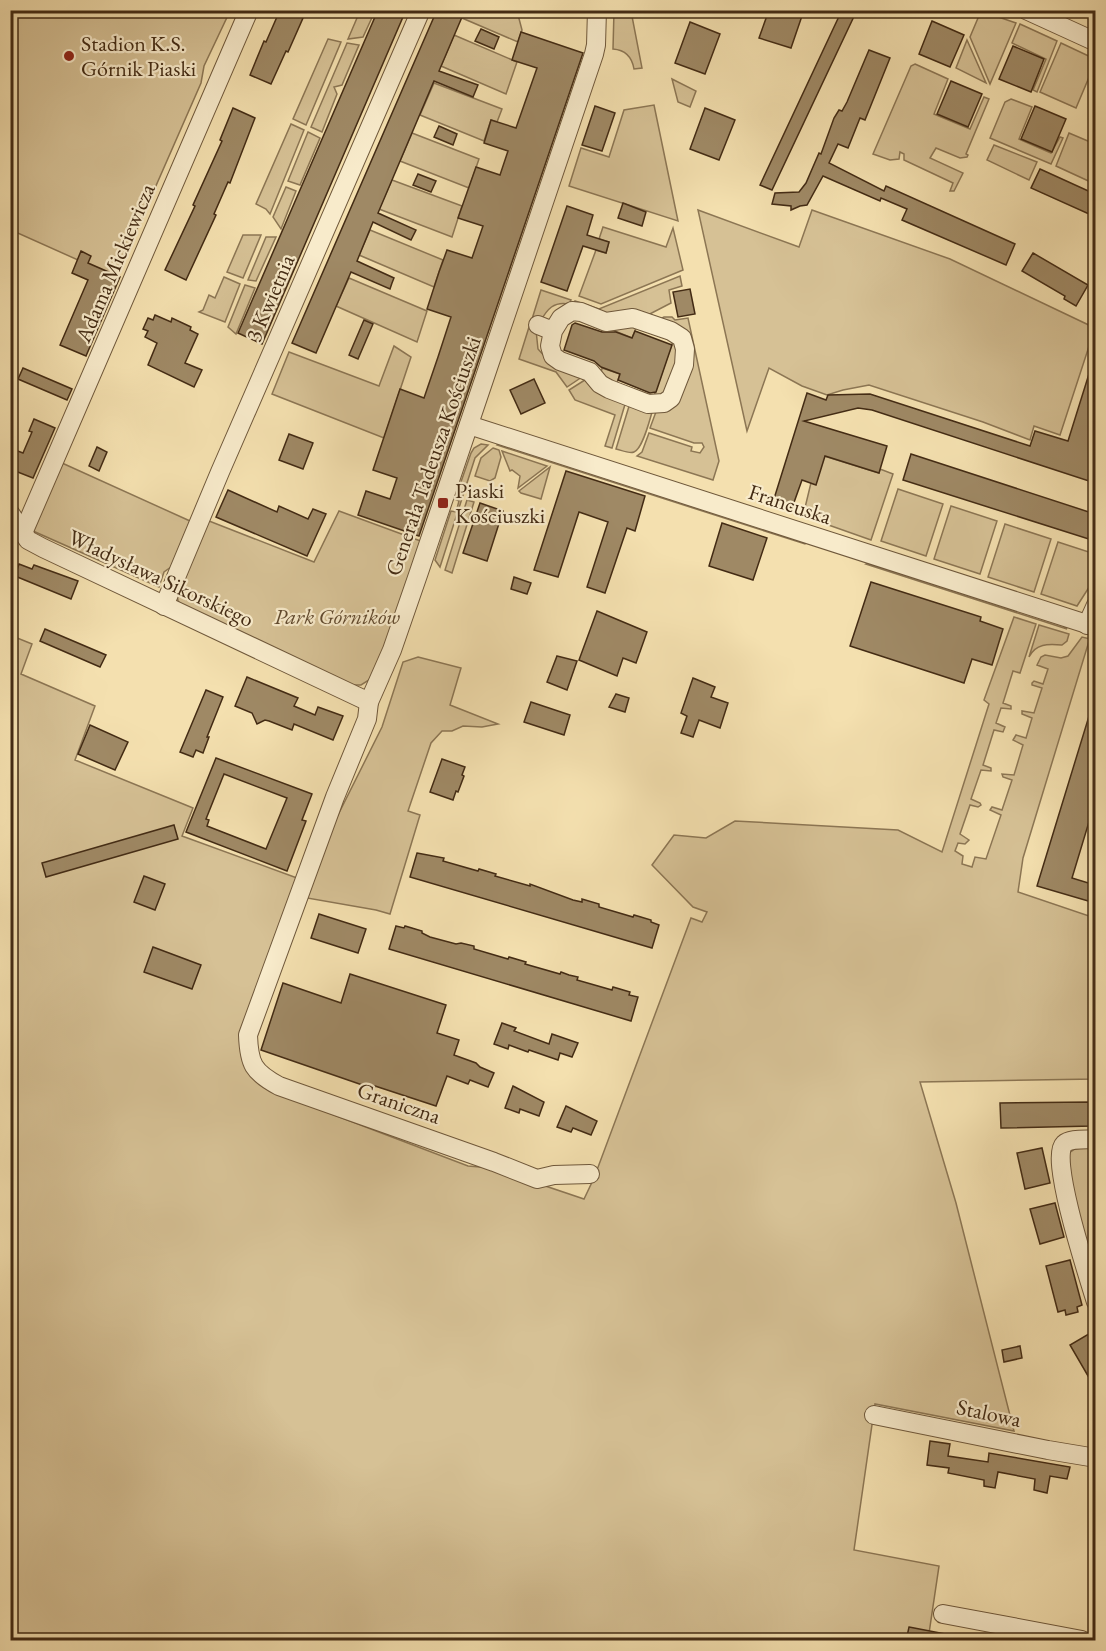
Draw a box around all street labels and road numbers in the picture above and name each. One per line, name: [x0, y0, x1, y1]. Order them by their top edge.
street label: Adama Mickiewicza: [68, 179, 162, 348]
street label: 3 Kwietnia: [239, 250, 301, 346]
street label: Generała Tadeusza Kościuszki: [378, 332, 488, 580]
street label: Francuska: [745, 477, 835, 531]
street label: Władysława Sikorskiego: [64, 522, 258, 634]
street label: Graniczna: [353, 1075, 445, 1131]
street label: Stalowa: [954, 1392, 1024, 1434]

